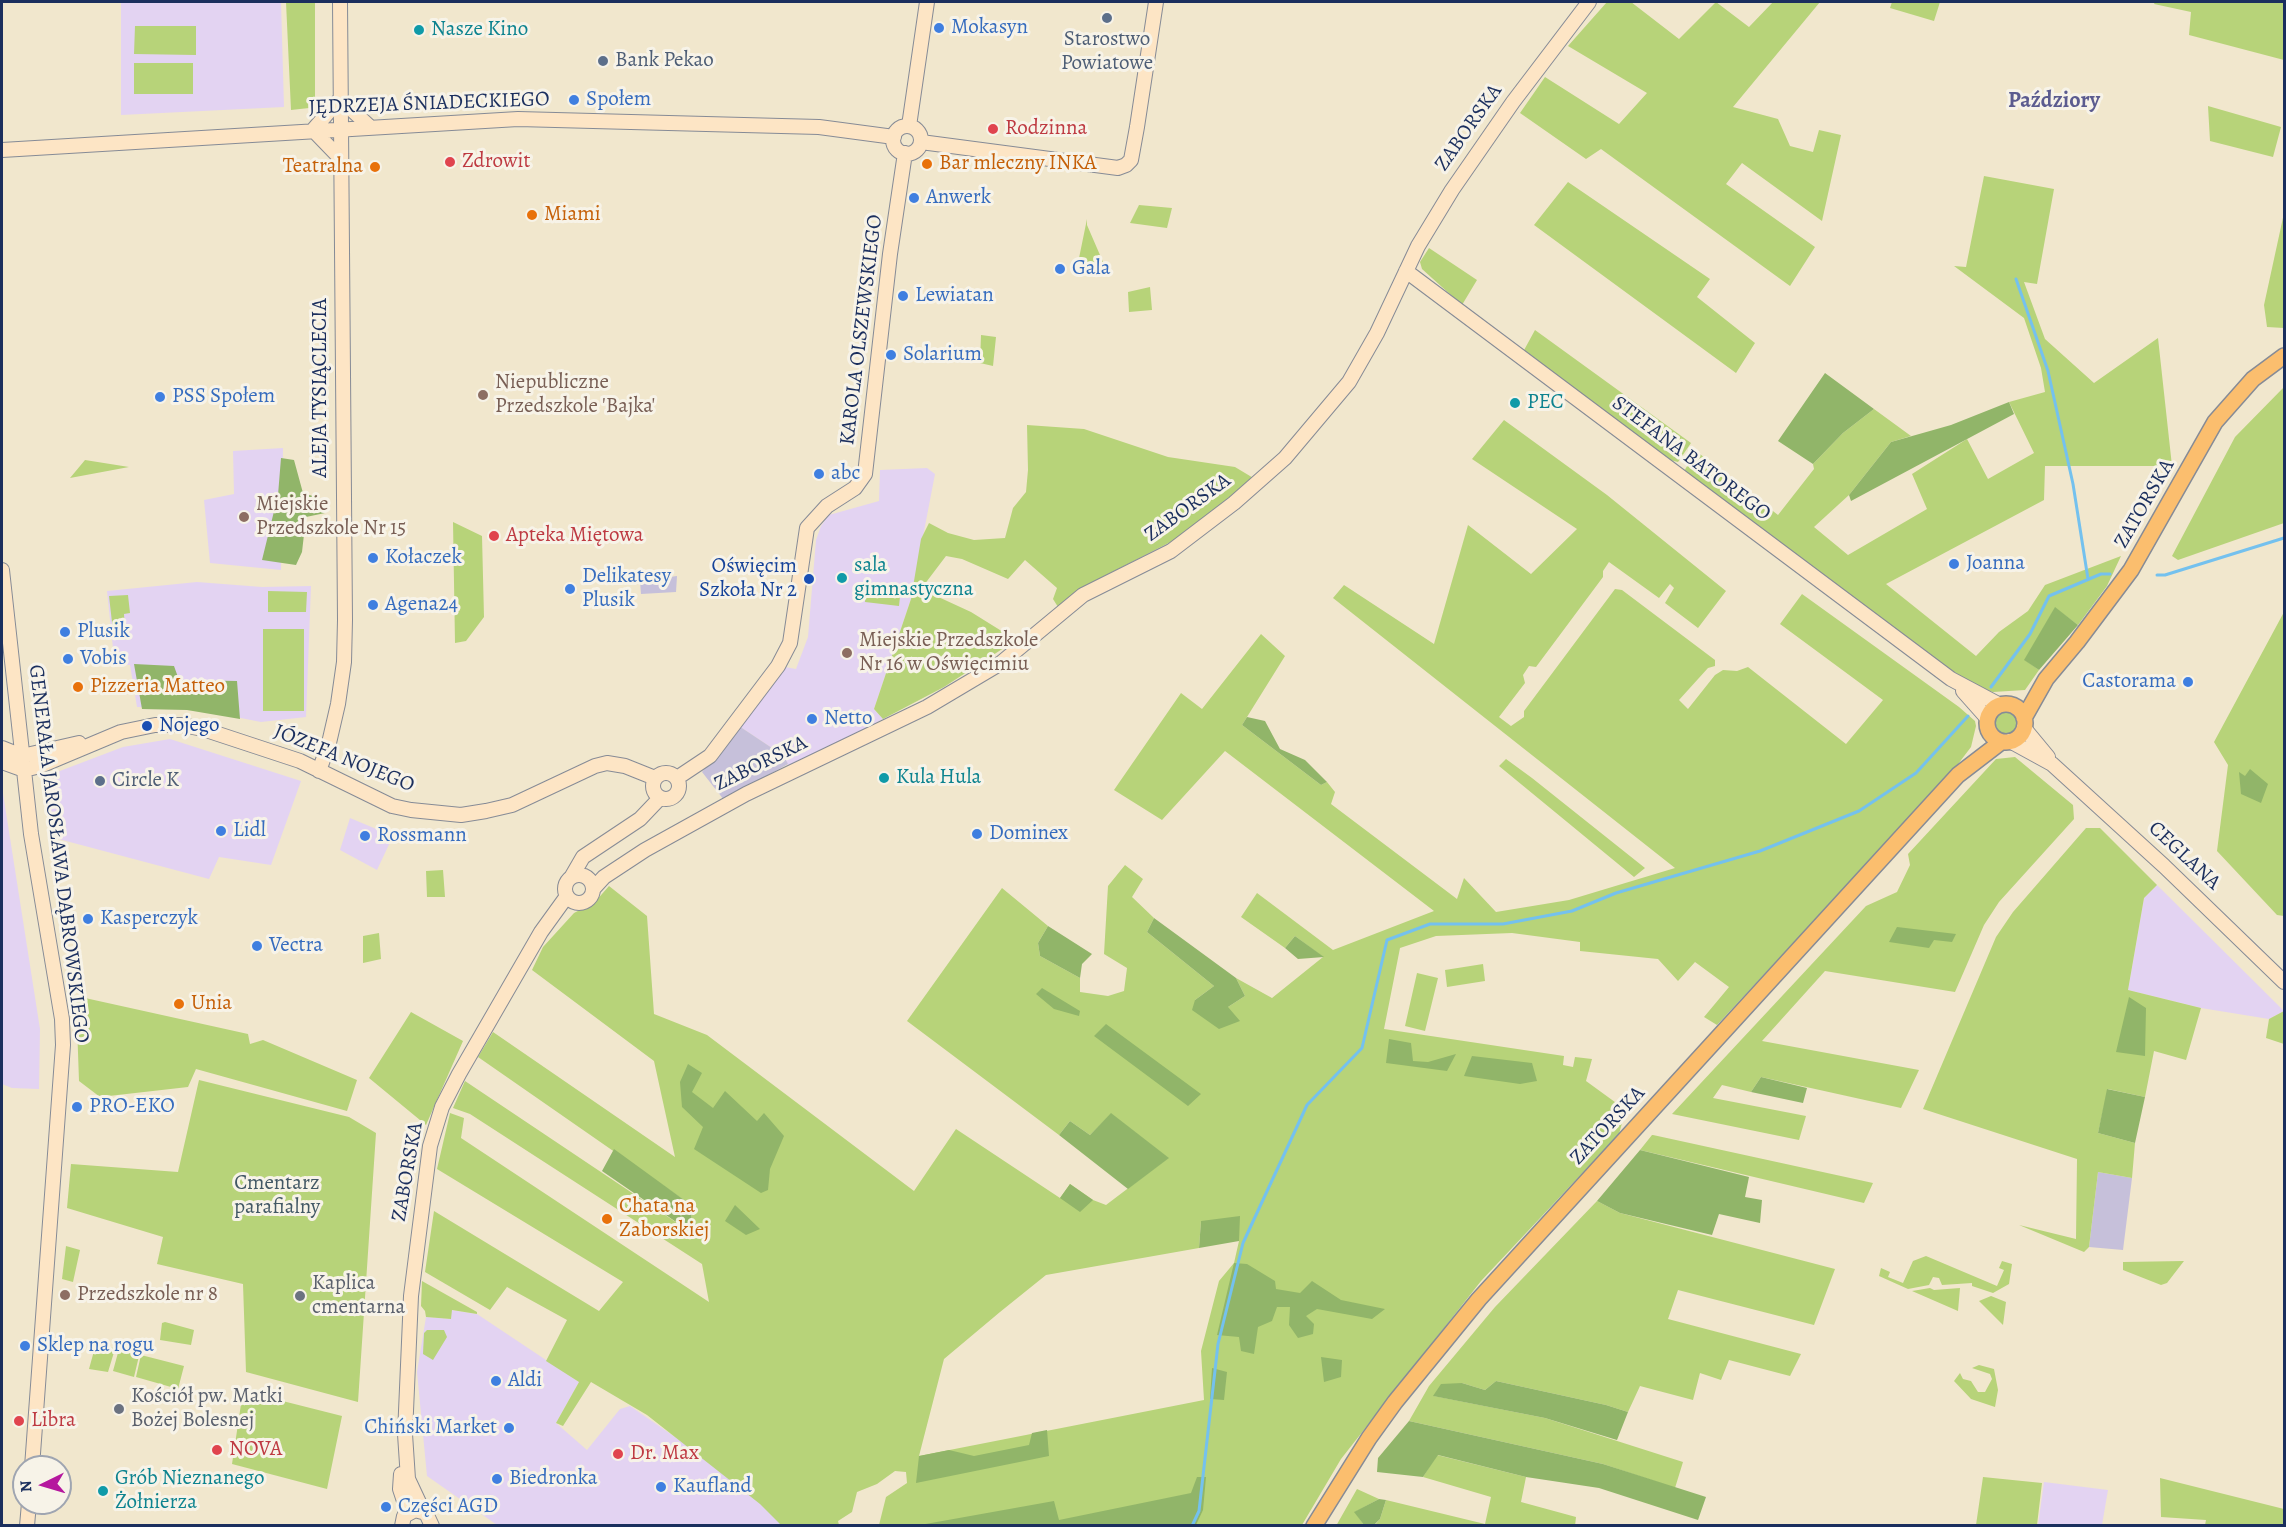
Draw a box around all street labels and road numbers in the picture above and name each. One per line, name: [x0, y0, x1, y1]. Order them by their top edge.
street label: ZABORSKA: [1430, 80, 1508, 176]
street label: JĘDRZEJA ŚNIADECKIEGO: [308, 87, 550, 121]
street label: KAROLA OLSZEWSKIEGO: [835, 213, 889, 447]
street label: ALEJA TYSIĄCLECIA: [308, 298, 334, 478]
street label: STEFANA BATOREGO: [1607, 391, 1775, 527]
street label: ZATORSKA: [2109, 455, 2181, 553]
street label: ZABORSKA: [1140, 468, 1236, 548]
street label: GENERAŁA JAROSŁAWA DĄBROWSKIEGO: [22, 663, 94, 1045]
street label: JÓZEFA NOJEGO: [270, 719, 418, 799]
street label: ZABORSKA: [710, 731, 812, 797]
street label: CEGLANA: [2143, 816, 2225, 896]
street label: ZATORSKA: [1565, 1081, 1651, 1171]
street label: ZABORSKA: [387, 1120, 429, 1224]

